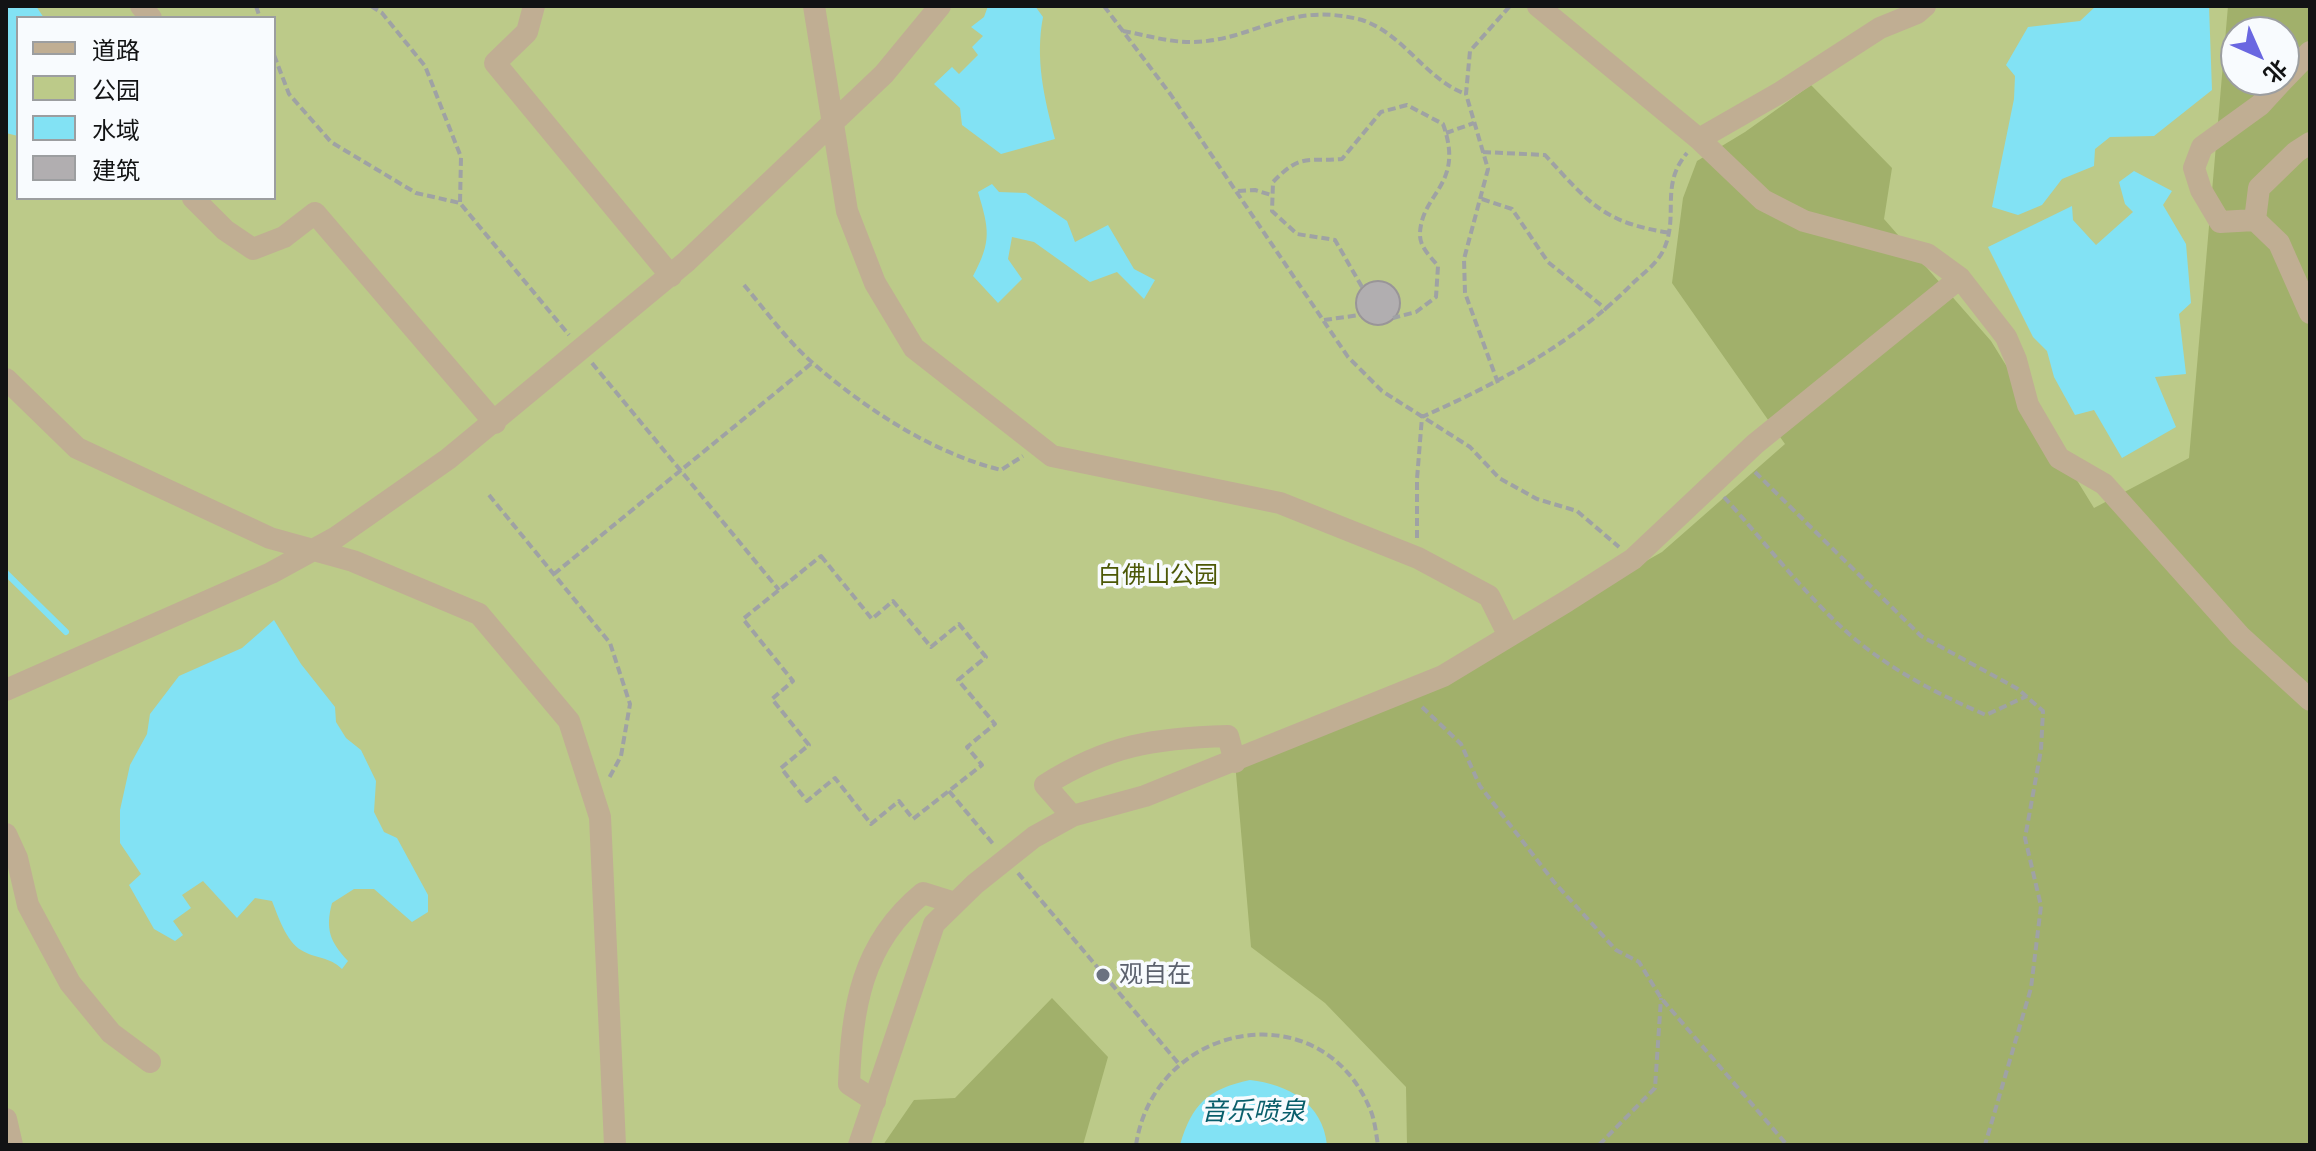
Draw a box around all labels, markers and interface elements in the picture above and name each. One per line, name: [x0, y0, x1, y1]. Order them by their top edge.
legend: [16, 16, 276, 200]
north arrow: [2220, 16, 2300, 96]
text: 道路: [92, 35, 140, 65]
text: 北: [2258, 54, 2293, 89]
text: 公园: [92, 75, 140, 105]
text: 水域: [92, 115, 140, 145]
text: 建筑: [92, 155, 140, 185]
park label: 白佛山公园: [1098, 562, 1218, 590]
place label: 观自在: [1119, 961, 1191, 989]
marker: 观自在: [1094, 966, 1112, 984]
water label: 音乐喷泉: [1201, 1096, 1305, 1128]

